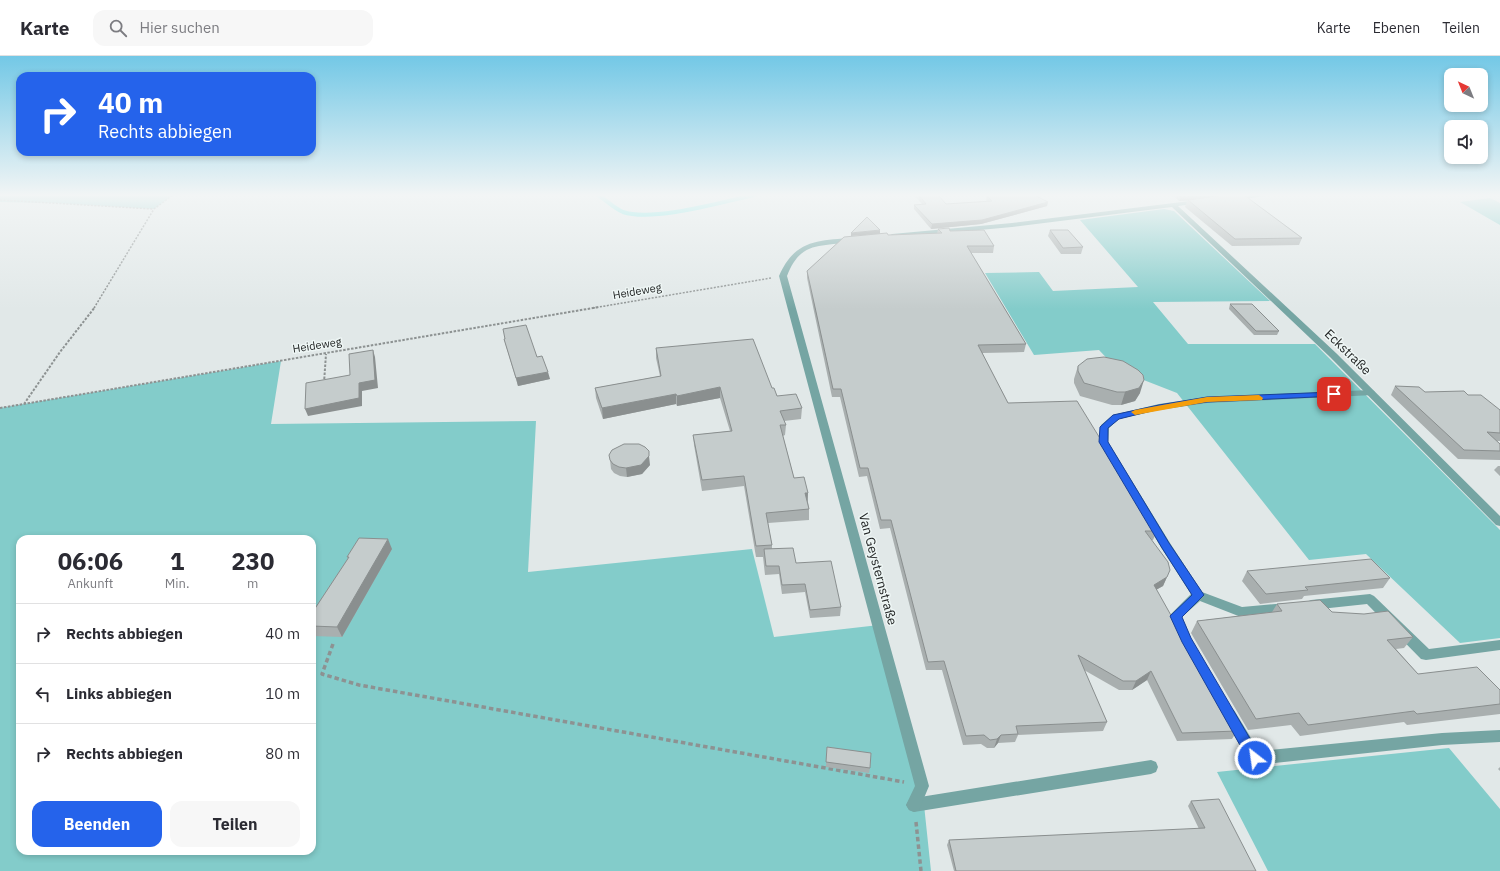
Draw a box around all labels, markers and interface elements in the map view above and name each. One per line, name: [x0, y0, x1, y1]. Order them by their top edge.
search box: [93, 10, 373, 46]
text: Karte: [20, 16, 69, 40]
icon: search: [107, 17, 129, 39]
text: Hier suchen: [139, 18, 220, 37]
text: Karte: [1317, 19, 1351, 37]
text: Ebenen: [1373, 19, 1420, 37]
text: Teilen: [1442, 19, 1480, 37]
north arrow: [1444, 68, 1488, 112]
map controls: [1444, 68, 1488, 164]
text: 40 m: [98, 84, 163, 121]
icon: right: [32, 88, 84, 140]
text: Rechts abbiegen: [98, 120, 232, 143]
button: sound: [1444, 120, 1488, 164]
street label: Heideweg: [612, 280, 663, 302]
street label: Eckstraße: [1321, 326, 1375, 378]
street label: Heideweg: [292, 334, 343, 356]
pin: [1317, 377, 1351, 411]
icon: arrive: [1323, 383, 1345, 405]
street label: Van Geysternstraße: [855, 511, 901, 627]
text: 06:06: [58, 545, 123, 577]
text: 1: [170, 545, 184, 577]
text: 230: [231, 545, 274, 577]
text: Ankunft: [67, 575, 113, 592]
text: Min.: [165, 575, 190, 592]
text: m: [247, 575, 258, 592]
icon: right: [32, 623, 54, 645]
text: Rechts abbiegen: [66, 624, 183, 643]
text: 40 m: [265, 624, 300, 643]
icon: left: [32, 683, 54, 705]
text: Links abbiegen: [66, 684, 172, 703]
text: 10 m: [265, 684, 300, 703]
position arrow: [1234, 737, 1276, 779]
icon: right: [32, 743, 54, 765]
text: Rechts abbiegen: [66, 744, 183, 763]
text: 80 m: [265, 744, 300, 763]
button: Beenden: [32, 801, 162, 847]
button: Teilen: [170, 801, 300, 847]

